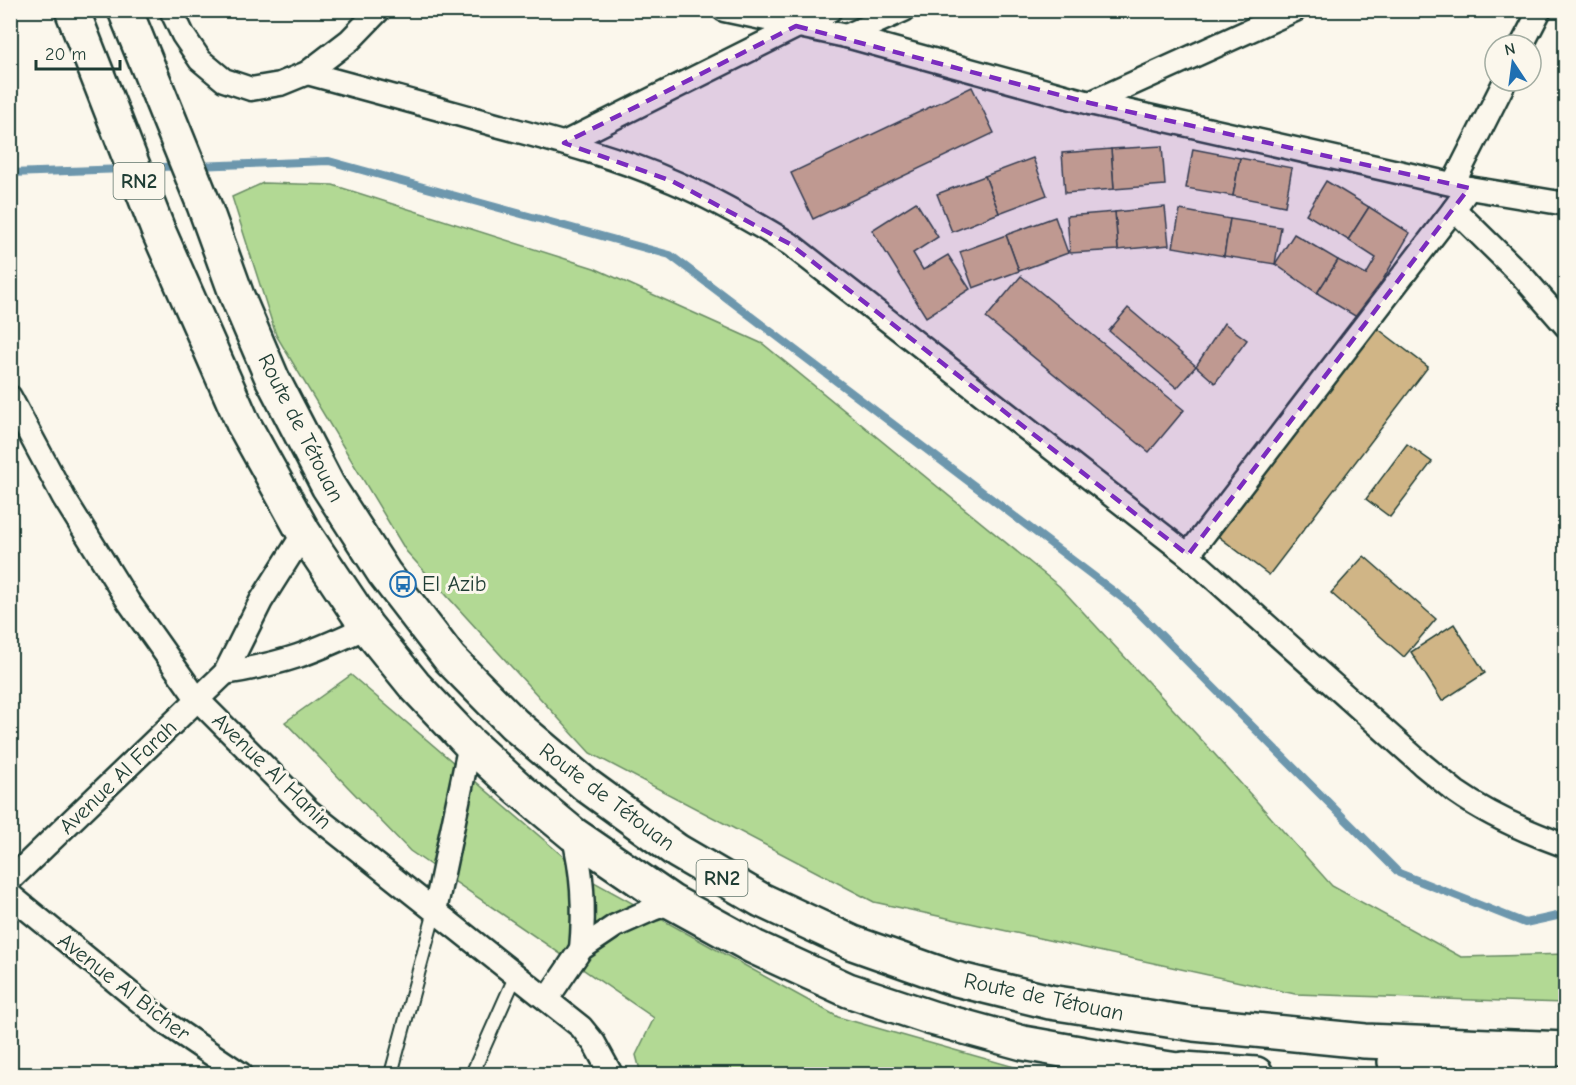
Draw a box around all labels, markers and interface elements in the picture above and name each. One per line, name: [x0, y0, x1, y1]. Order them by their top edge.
scale bar: [36, 33, 120, 71]
north arrow: [1483, 33, 1543, 93]
text: N: [1503, 39, 1517, 59]
text: 20 m: [45, 44, 86, 65]
road number: RN2: [114, 163, 164, 199]
street label: Route de Tétouan: [252, 349, 350, 507]
bus stop icon: El Azib: [388, 569, 418, 599]
place label: El Azib: [422, 571, 487, 597]
street label: Avenue Al Hanin: [207, 708, 337, 834]
street label: Avenue Al Farah: [54, 714, 182, 840]
street label: Route de Tétouan: [534, 738, 680, 856]
road number: RN2: [696, 860, 748, 896]
street label: Avenue Al Bicher: [53, 927, 195, 1047]
street label: Route de Tétouan: [962, 967, 1126, 1027]

